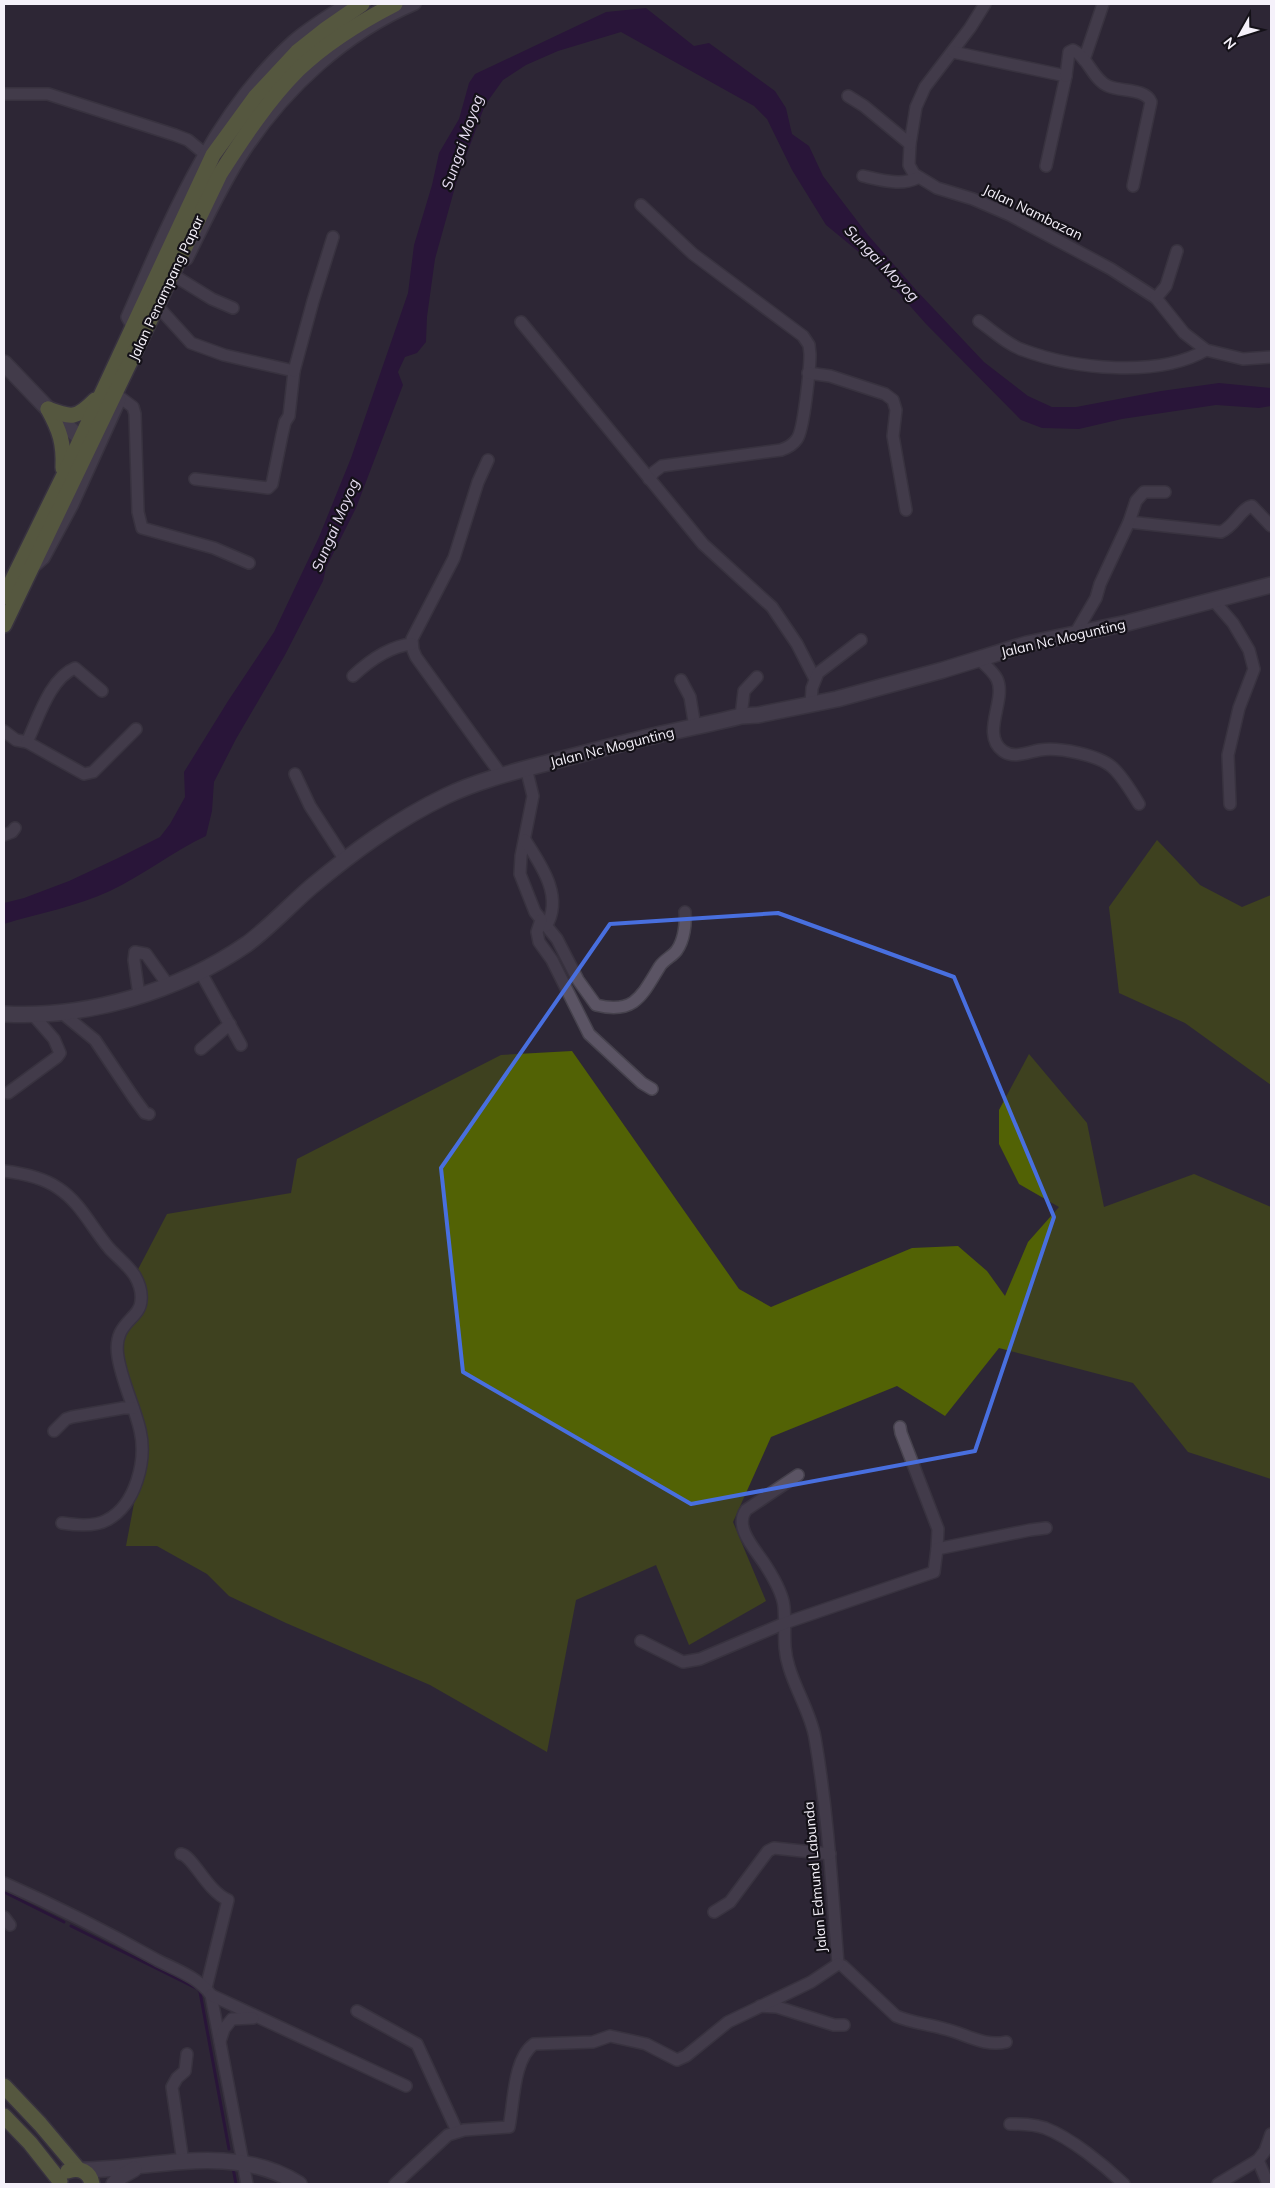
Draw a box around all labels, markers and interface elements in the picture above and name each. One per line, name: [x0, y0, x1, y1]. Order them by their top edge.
north arrow: [1215, 10, 1265, 60]
text: N: [1220, 33, 1240, 53]
water label: Sungai Moyog: [437, 92, 487, 192]
street label: Jalan Nambazan: [980, 180, 1086, 244]
street label: Jalan Penampang Papar: [124, 212, 208, 363]
water label: Sungai Moyog: [841, 221, 923, 305]
water label: Sungai Moyog: [307, 476, 363, 574]
street label: Jalan Nc Mogunting: [999, 615, 1127, 661]
street label: Jalan Nc Mogunting: [548, 723, 676, 771]
street label: Jalan Edmund Labunda: [799, 1801, 831, 1953]

